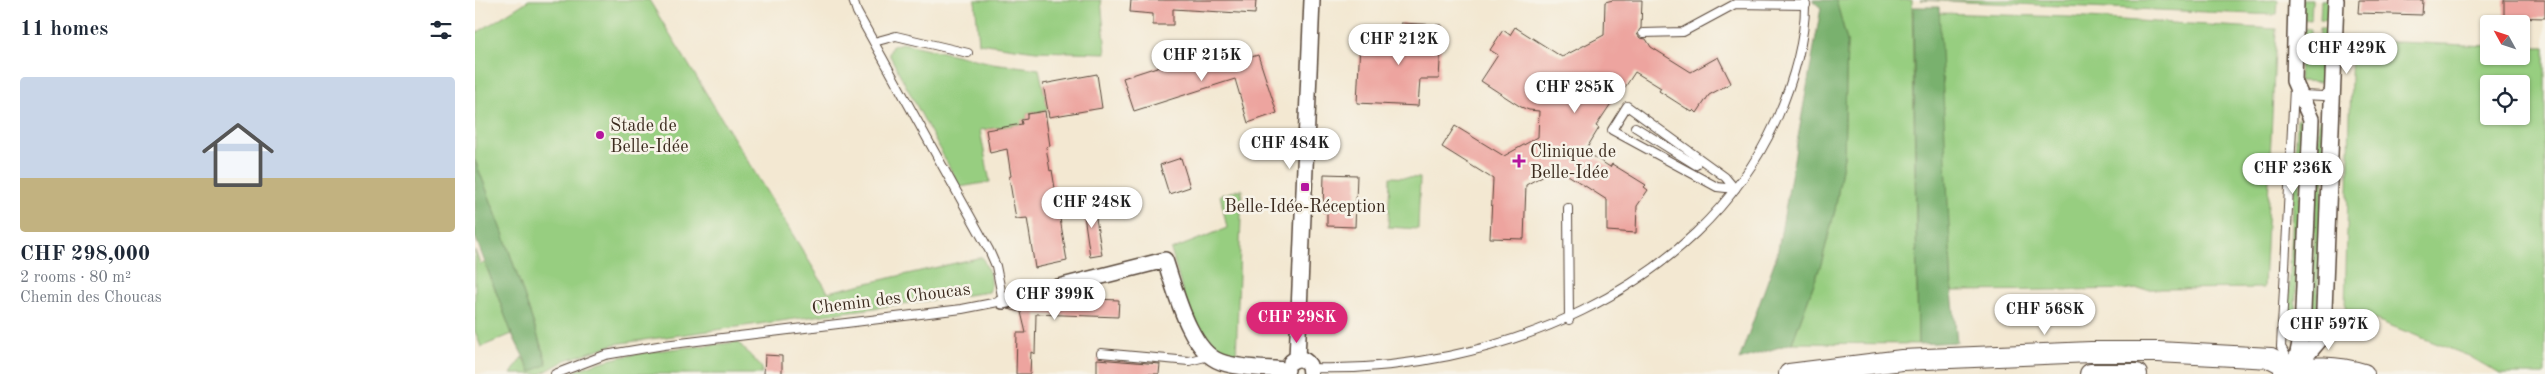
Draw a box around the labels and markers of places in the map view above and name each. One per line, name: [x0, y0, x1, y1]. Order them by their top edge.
pin: CHF 212K: [1347, 23, 1451, 66]
pin: CHF 429K: [2295, 32, 2399, 75]
pin: CHF 215K: [1150, 39, 1254, 82]
pin: CHF 285K: [1523, 72, 1627, 114]
place label: Stade de Belle-Idée: [610, 117, 688, 156]
pin: CHF 484K: [1238, 128, 1342, 170]
marker: Stade de Belle-Idée: [594, 129, 606, 141]
place label: Clinique de Belle-Idée: [1530, 143, 1616, 182]
pin: CHF 236K: [2241, 152, 2345, 195]
marker: Clinique de Belle-Idée: [1512, 154, 1526, 168]
marker: Belle-Idée-Réception: [1299, 181, 1311, 193]
pin: CHF 248K: [1040, 186, 1144, 229]
place label: Belle-Idée-Réception: [1224, 198, 1386, 216]
pin: CHF 399K: [1003, 278, 1107, 321]
pin: CHF 568K: [1993, 294, 2097, 336]
pin: CHF 298K: [1245, 302, 1349, 344]
pin: CHF 597K: [2277, 308, 2381, 351]

